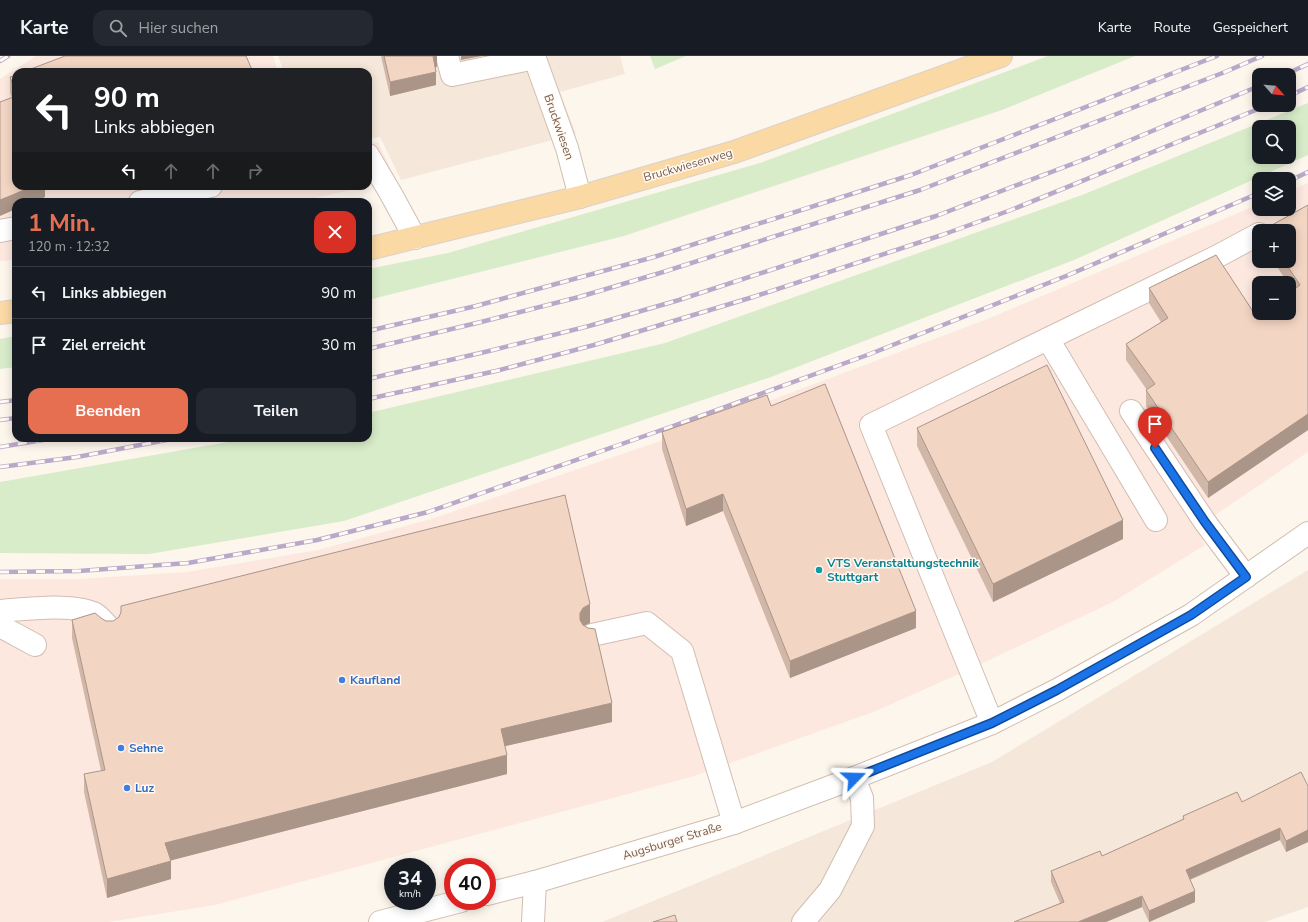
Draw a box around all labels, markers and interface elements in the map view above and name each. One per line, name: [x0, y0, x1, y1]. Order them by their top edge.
search box: [93, 10, 373, 46]
text: Karte: [20, 15, 69, 41]
icon: search: [107, 17, 129, 39]
text: Hier suchen: [139, 18, 218, 38]
text: Karte: [1098, 18, 1132, 37]
text: Route: [1154, 18, 1191, 37]
text: Gespeichert: [1213, 18, 1288, 37]
north arrow: [1252, 68, 1296, 112]
map controls: [1252, 68, 1296, 320]
text: 90 m: [94, 79, 160, 117]
icon: left: [28, 84, 80, 136]
street label: Bruckwiesen: [540, 92, 578, 162]
text: Links abbiegen: [94, 115, 215, 139]
button: search: [1252, 120, 1296, 164]
street label: Bruckwiesenweg: [642, 145, 734, 185]
icon: left: [118, 160, 140, 182]
icon: ahead: [160, 160, 182, 182]
icon: ahead: [202, 160, 224, 182]
icon: right: [244, 160, 266, 182]
button: layers: [1252, 172, 1296, 216]
text: 1 Min.: [28, 207, 96, 239]
button: close: [314, 211, 356, 253]
button: +: [1252, 224, 1296, 268]
text: 120 m · 12:32: [28, 238, 110, 256]
button: −: [1252, 276, 1296, 320]
icon: left: [28, 282, 50, 304]
text: Links abbiegen: [62, 283, 166, 303]
text: 90 m: [321, 283, 356, 303]
icon: arrive: [28, 334, 50, 356]
text: Ziel erreicht: [62, 335, 145, 355]
text: 30 m: [321, 335, 356, 355]
button: Beenden: [28, 388, 188, 434]
button: Teilen: [196, 388, 356, 434]
pin: [1138, 407, 1172, 448]
icon: arrive: [1144, 413, 1166, 435]
place label: VTS Veranstaltungstechnik Stuttgart: [826, 555, 979, 585]
marker: VTS Veranstaltungstechnik Stuttgart: [814, 565, 824, 575]
place label: Kaufland: [350, 672, 400, 688]
marker: Kaufland: [337, 675, 347, 685]
place label: Sehne: [129, 740, 164, 756]
marker: Sehne: [116, 743, 126, 753]
position arrow: [833, 757, 875, 799]
place label: Luz: [135, 780, 155, 796]
marker: Luz: [122, 783, 132, 793]
street label: Augsburger Straße: [620, 818, 724, 864]
speed limit sign: 40: [444, 858, 496, 910]
text: 34: [398, 865, 422, 892]
text: km/h: [399, 887, 421, 901]

